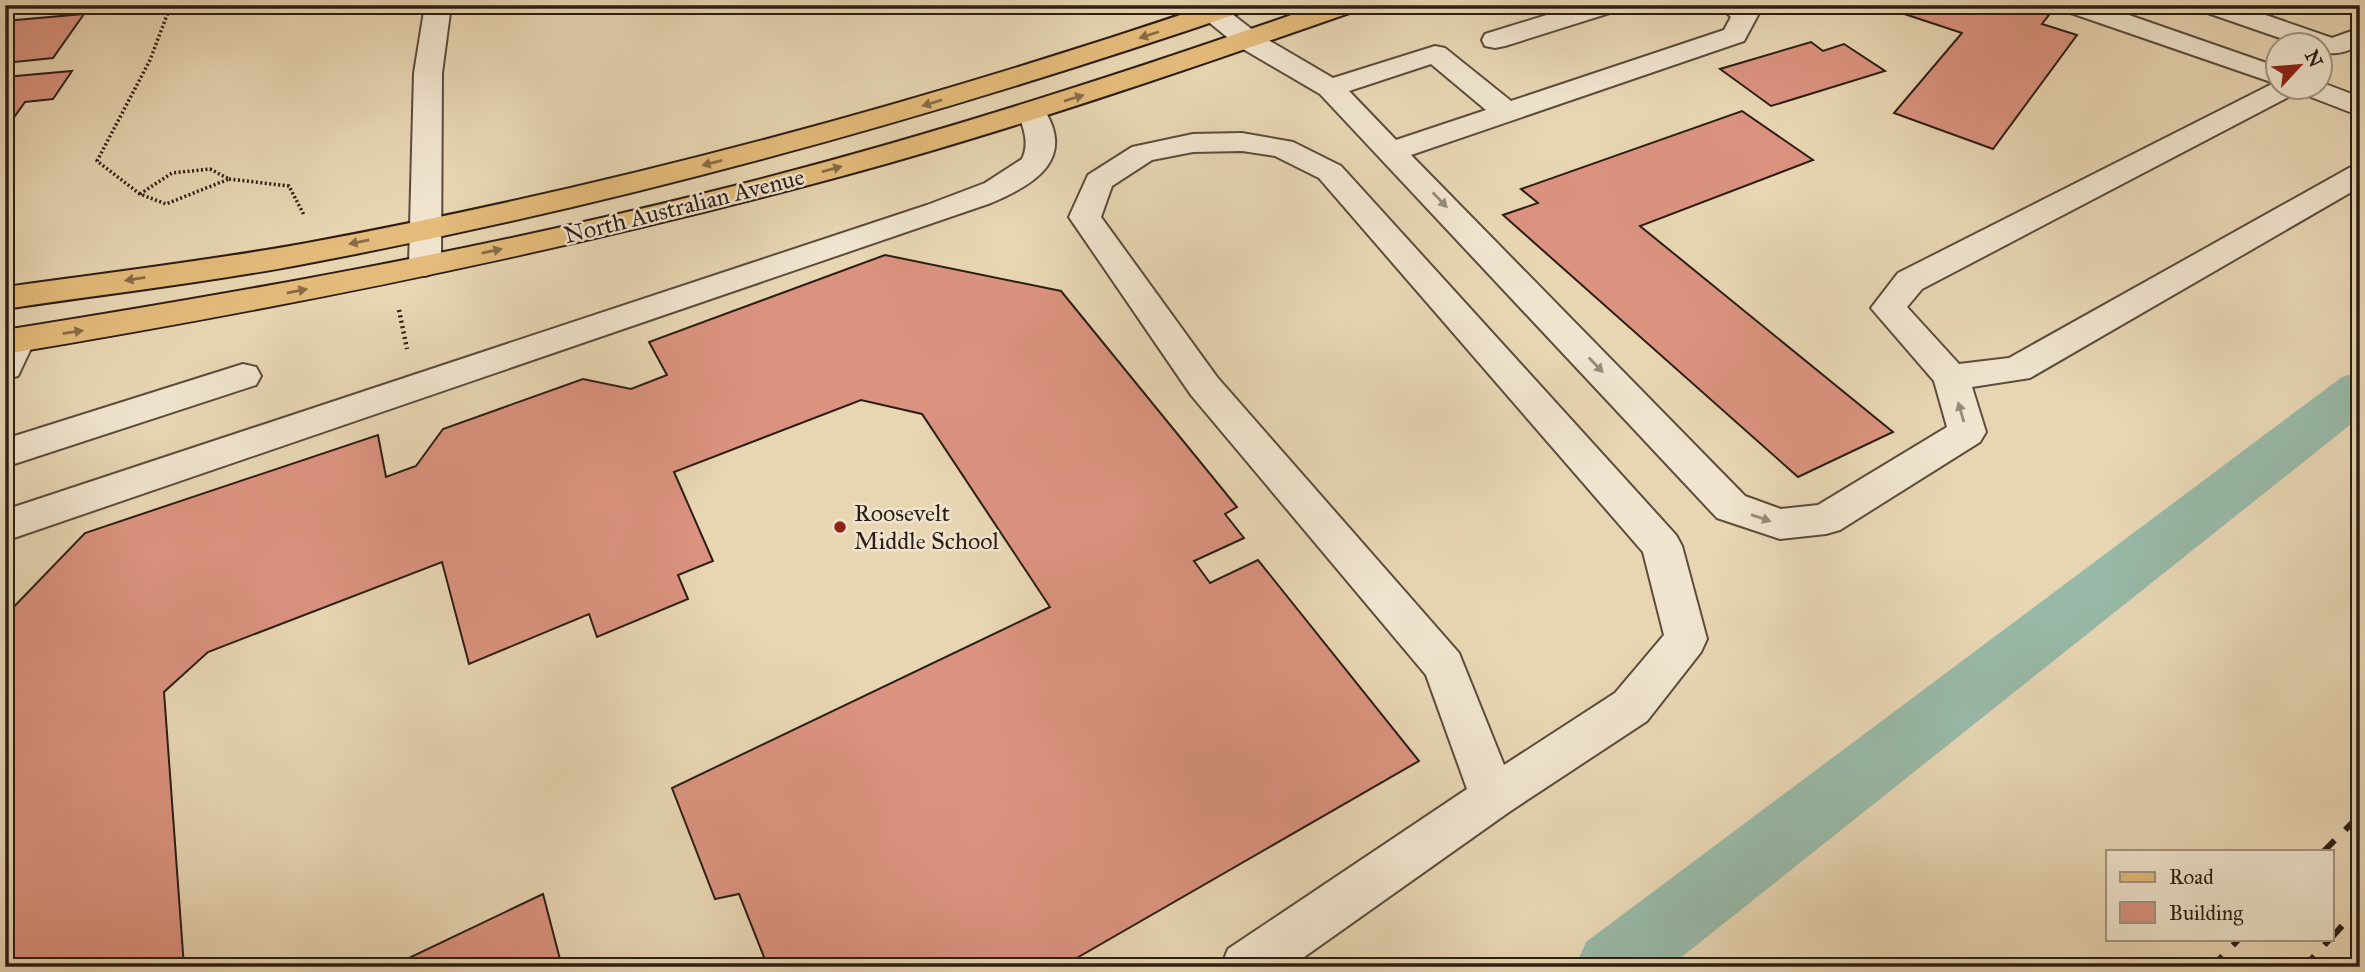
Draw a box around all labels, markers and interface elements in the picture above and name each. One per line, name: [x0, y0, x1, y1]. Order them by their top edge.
one-way arrow: [1138, 30, 1159, 41]
north arrow: [2264, 32, 2334, 102]
text: N: [2300, 46, 2328, 71]
one-way arrow: [1064, 92, 1085, 102]
one-way arrow: [921, 99, 942, 109]
one-way arrow: [701, 158, 723, 169]
street label: North Australian Avenue: [561, 162, 807, 250]
one-way arrow: [822, 163, 843, 173]
one-way arrow: [1431, 192, 1448, 209]
one-way arrow: [348, 236, 370, 247]
one-way arrow: [481, 245, 503, 256]
one-way arrow: [123, 274, 145, 285]
one-way arrow: [286, 286, 308, 297]
one-way arrow: [62, 326, 84, 337]
one-way arrow: [1588, 356, 1604, 373]
one-way arrow: [1955, 401, 1966, 423]
place label: Roosevelt Middle School: [854, 498, 1000, 556]
one-way arrow: [1751, 513, 1772, 524]
marker: Roosevelt Middle School: [832, 519, 848, 535]
legend: [2106, 850, 2334, 940]
text: Road: [2169, 864, 2214, 890]
text: Building: [2169, 900, 2243, 926]

